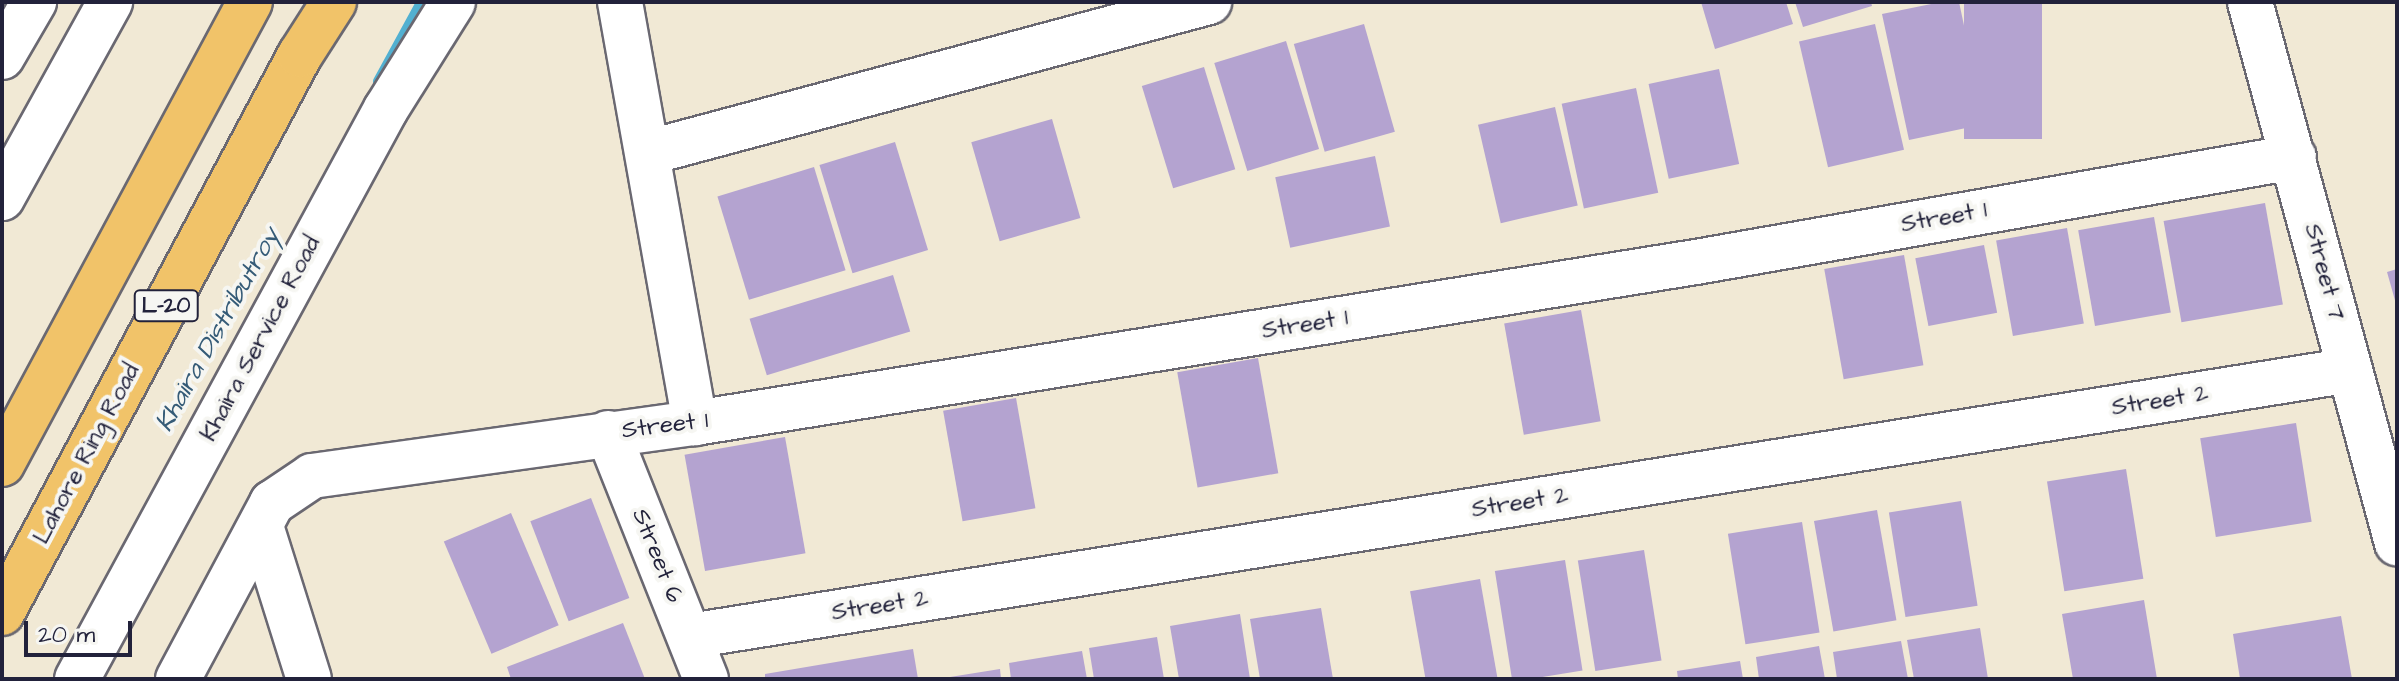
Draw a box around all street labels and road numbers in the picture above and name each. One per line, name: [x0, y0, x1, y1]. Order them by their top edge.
street label: Street 1: [1899, 196, 1989, 240]
street label: Street 7: [2297, 221, 2351, 323]
street label: Khaira Service Road: [195, 232, 327, 446]
road number: L-20: [132, 288, 200, 324]
street label: Street 1: [1260, 304, 1350, 346]
street label: Lahore Ring Road: [27, 359, 147, 549]
street label: Street 2: [2110, 379, 2210, 423]
street label: Street 1: [620, 406, 710, 446]
street label: Street 2: [1470, 481, 1570, 525]
street label: Street 6: [625, 505, 689, 607]
street label: Street 2: [830, 584, 930, 628]

